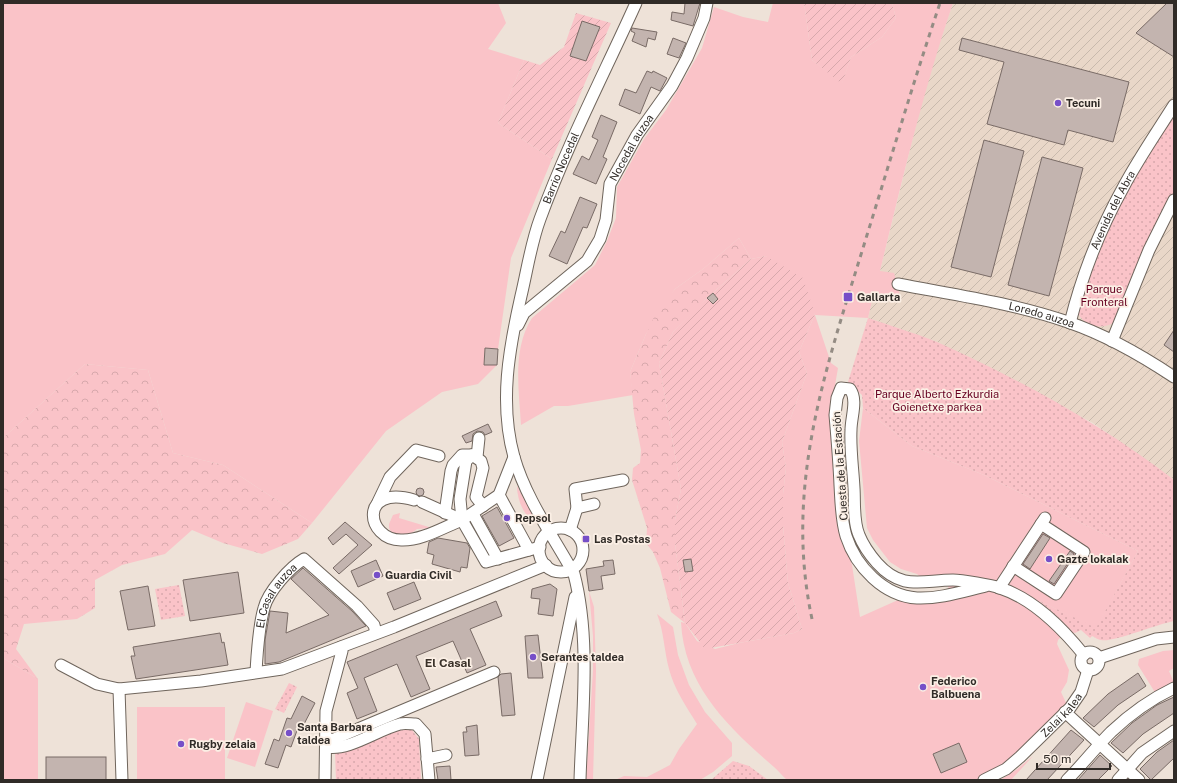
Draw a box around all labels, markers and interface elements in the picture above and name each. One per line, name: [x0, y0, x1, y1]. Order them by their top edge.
place label: Tecuni: [1066, 97, 1100, 109]
marker: Tecuni: [1053, 98, 1063, 108]
street label: Nocedal auzoa: [607, 112, 656, 183]
street label: Barrio Nocedal: [540, 130, 581, 205]
street label: Avenida del Abra: [1088, 169, 1137, 251]
park label: Parque Fronteral: [1081, 283, 1127, 308]
marker: Gallarta: [842, 291, 854, 303]
place label: Gallarta: [857, 291, 900, 303]
street label: Loredo auzoa: [1007, 300, 1076, 330]
park label: Parque Alberto Ezkurdia Goienetxe parkea: [875, 388, 999, 413]
street label: Cuesta de la Estación: [830, 411, 850, 521]
place label: Repsol: [515, 512, 552, 524]
marker: Repsol: [502, 513, 512, 523]
place label: Las Postas: [594, 533, 650, 545]
marker: Las Postas: [581, 534, 591, 544]
place label: Gazte lokalak: [1057, 553, 1129, 565]
marker: Gazte lokalak: [1044, 554, 1054, 564]
street label: El Casal auzoa: [254, 561, 299, 629]
place label: Guardia Civil: [385, 569, 453, 581]
marker: Guardia Civil: [372, 570, 382, 580]
place label: Serantes taldea: [541, 651, 624, 663]
marker: Serantes taldea: [528, 652, 538, 662]
district label: El Casal: [425, 656, 471, 670]
place label: Federico Balbuena: [931, 675, 981, 700]
marker: Federico Balbuena: [918, 682, 928, 692]
street label: Zelai kalea: [1038, 691, 1084, 739]
place label: Santa Barbara taldea: [297, 721, 372, 746]
marker: Santa Barbara taldea: [284, 728, 294, 738]
place label: Rugby zelaia: [189, 738, 256, 750]
marker: Rugby zelaia: [176, 739, 186, 749]
scale bar: [1037, 745, 1110, 771]
text: 50 m: [1043, 752, 1071, 766]

